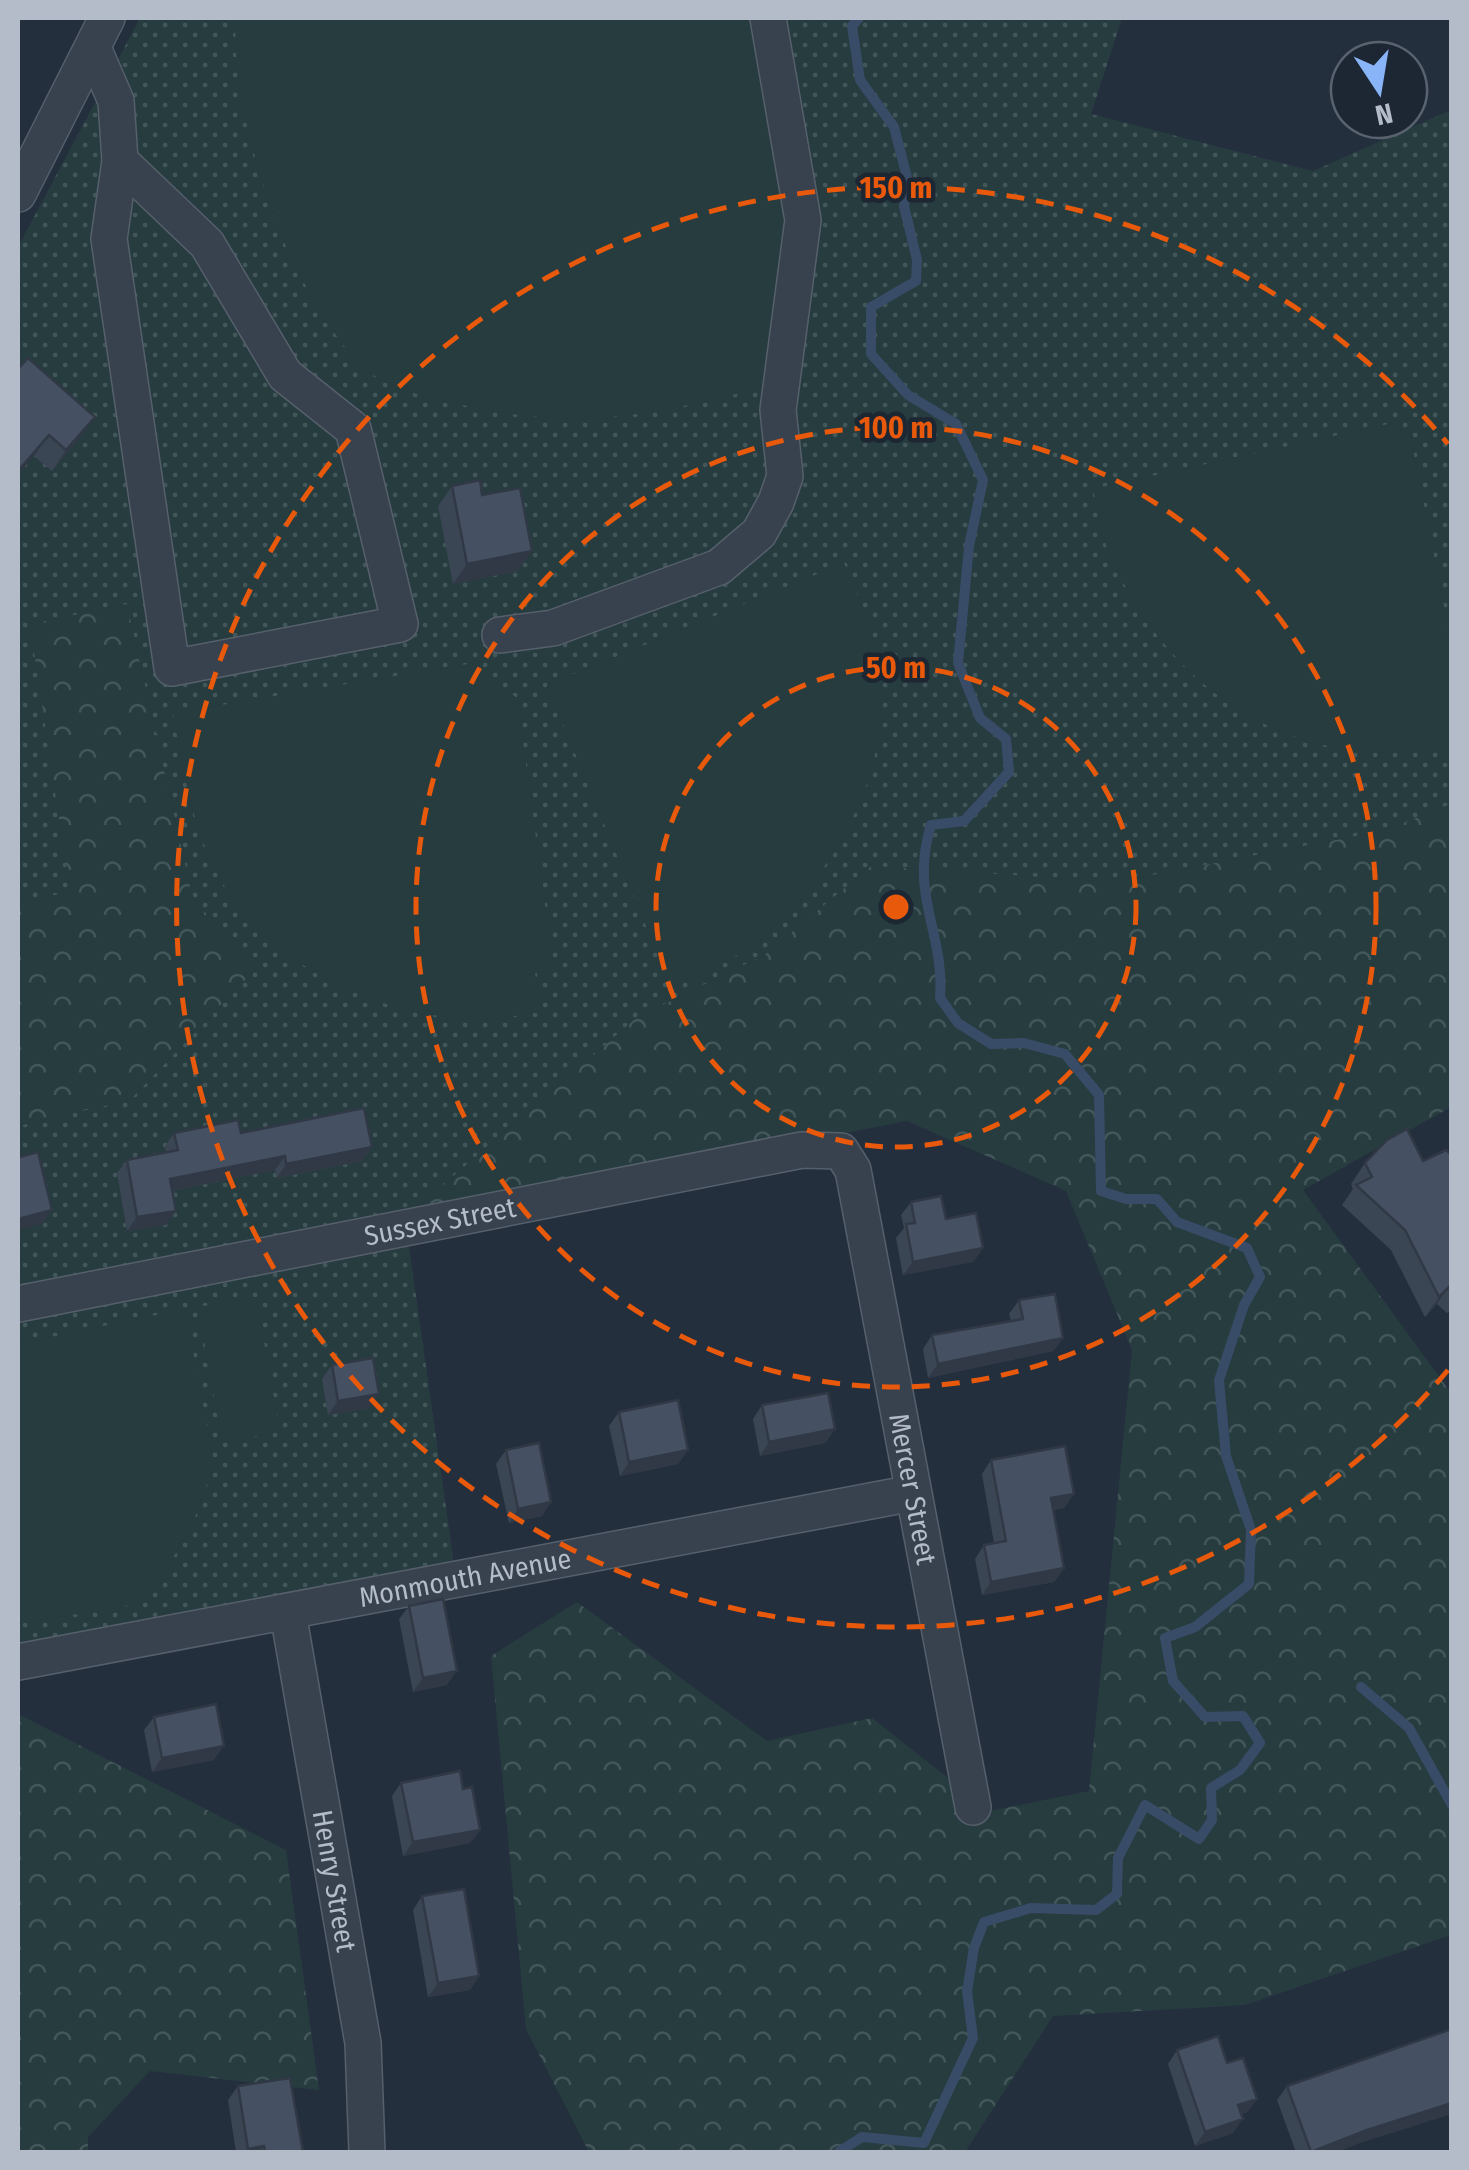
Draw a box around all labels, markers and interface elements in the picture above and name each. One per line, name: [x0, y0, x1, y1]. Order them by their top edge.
north arrow: [1329, 40, 1429, 140]
text: N: [1372, 96, 1396, 132]
text: 150 m: [860, 170, 932, 206]
text: 100 m: [859, 410, 933, 446]
text: 50 m: [866, 650, 926, 686]
centre of rings: [878, 889, 914, 925]
street label: Sussex Street: [362, 1190, 519, 1253]
street label: Mercer Street: [882, 1411, 943, 1568]
street label: Monmouth Avenue: [356, 1542, 574, 1614]
street label: Henry Street: [306, 1808, 363, 1955]

